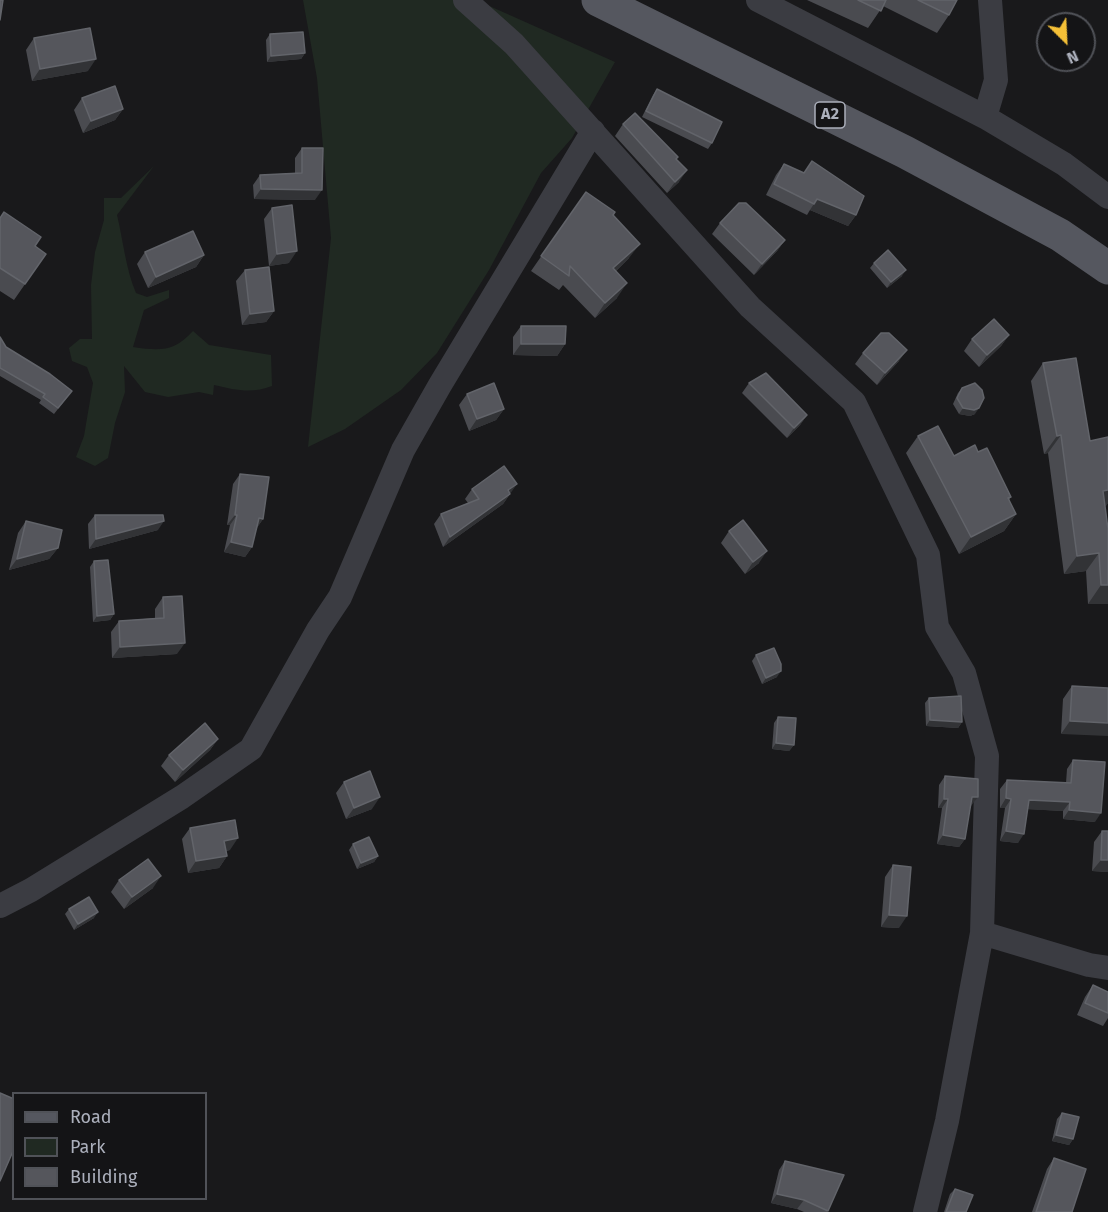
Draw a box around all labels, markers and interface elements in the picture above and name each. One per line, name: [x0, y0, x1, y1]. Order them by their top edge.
north arrow: [1036, 12, 1096, 72]
text: N: [1064, 46, 1081, 68]
road number: A2: [815, 102, 845, 128]
legend: [12, 1092, 207, 1200]
text: Road: [70, 1106, 112, 1128]
text: Park: [70, 1136, 105, 1158]
text: Building: [70, 1166, 137, 1188]

